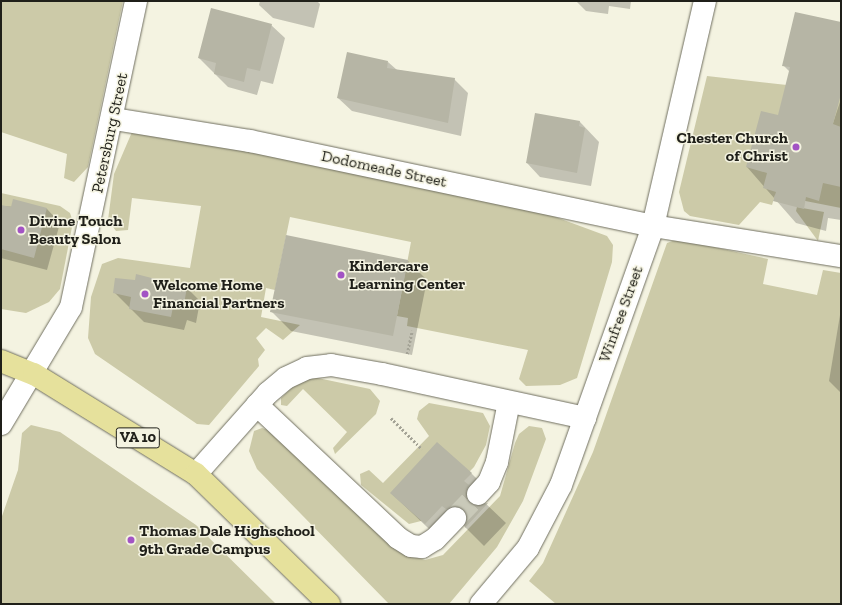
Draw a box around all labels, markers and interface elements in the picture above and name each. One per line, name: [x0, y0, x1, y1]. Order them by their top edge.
street label: Petersburg Street: [88, 71, 132, 195]
place label: Chester Church of Christ: [676, 128, 788, 166]
marker: Chester Church of Christ: [791, 142, 801, 152]
street label: Dodomeade Street: [320, 146, 448, 192]
place label: Divine Touch Beauty Salon: [29, 211, 122, 249]
marker: Divine Touch Beauty Salon: [16, 225, 26, 235]
place label: Kindercare Learning Center: [349, 256, 465, 294]
street label: Winfree Street: [595, 263, 647, 365]
marker: Kindercare Learning Center: [336, 270, 346, 280]
place label: Welcome Home Financial Partners: [153, 275, 285, 313]
marker: Welcome Home Financial Partners: [140, 289, 150, 299]
road number: VA 10: [115, 425, 161, 451]
place label: Thomas Dale Highschool 9th Grade Campus: [139, 521, 315, 559]
marker: Thomas Dale Highschool 9th Grade Campus: [126, 535, 136, 545]

